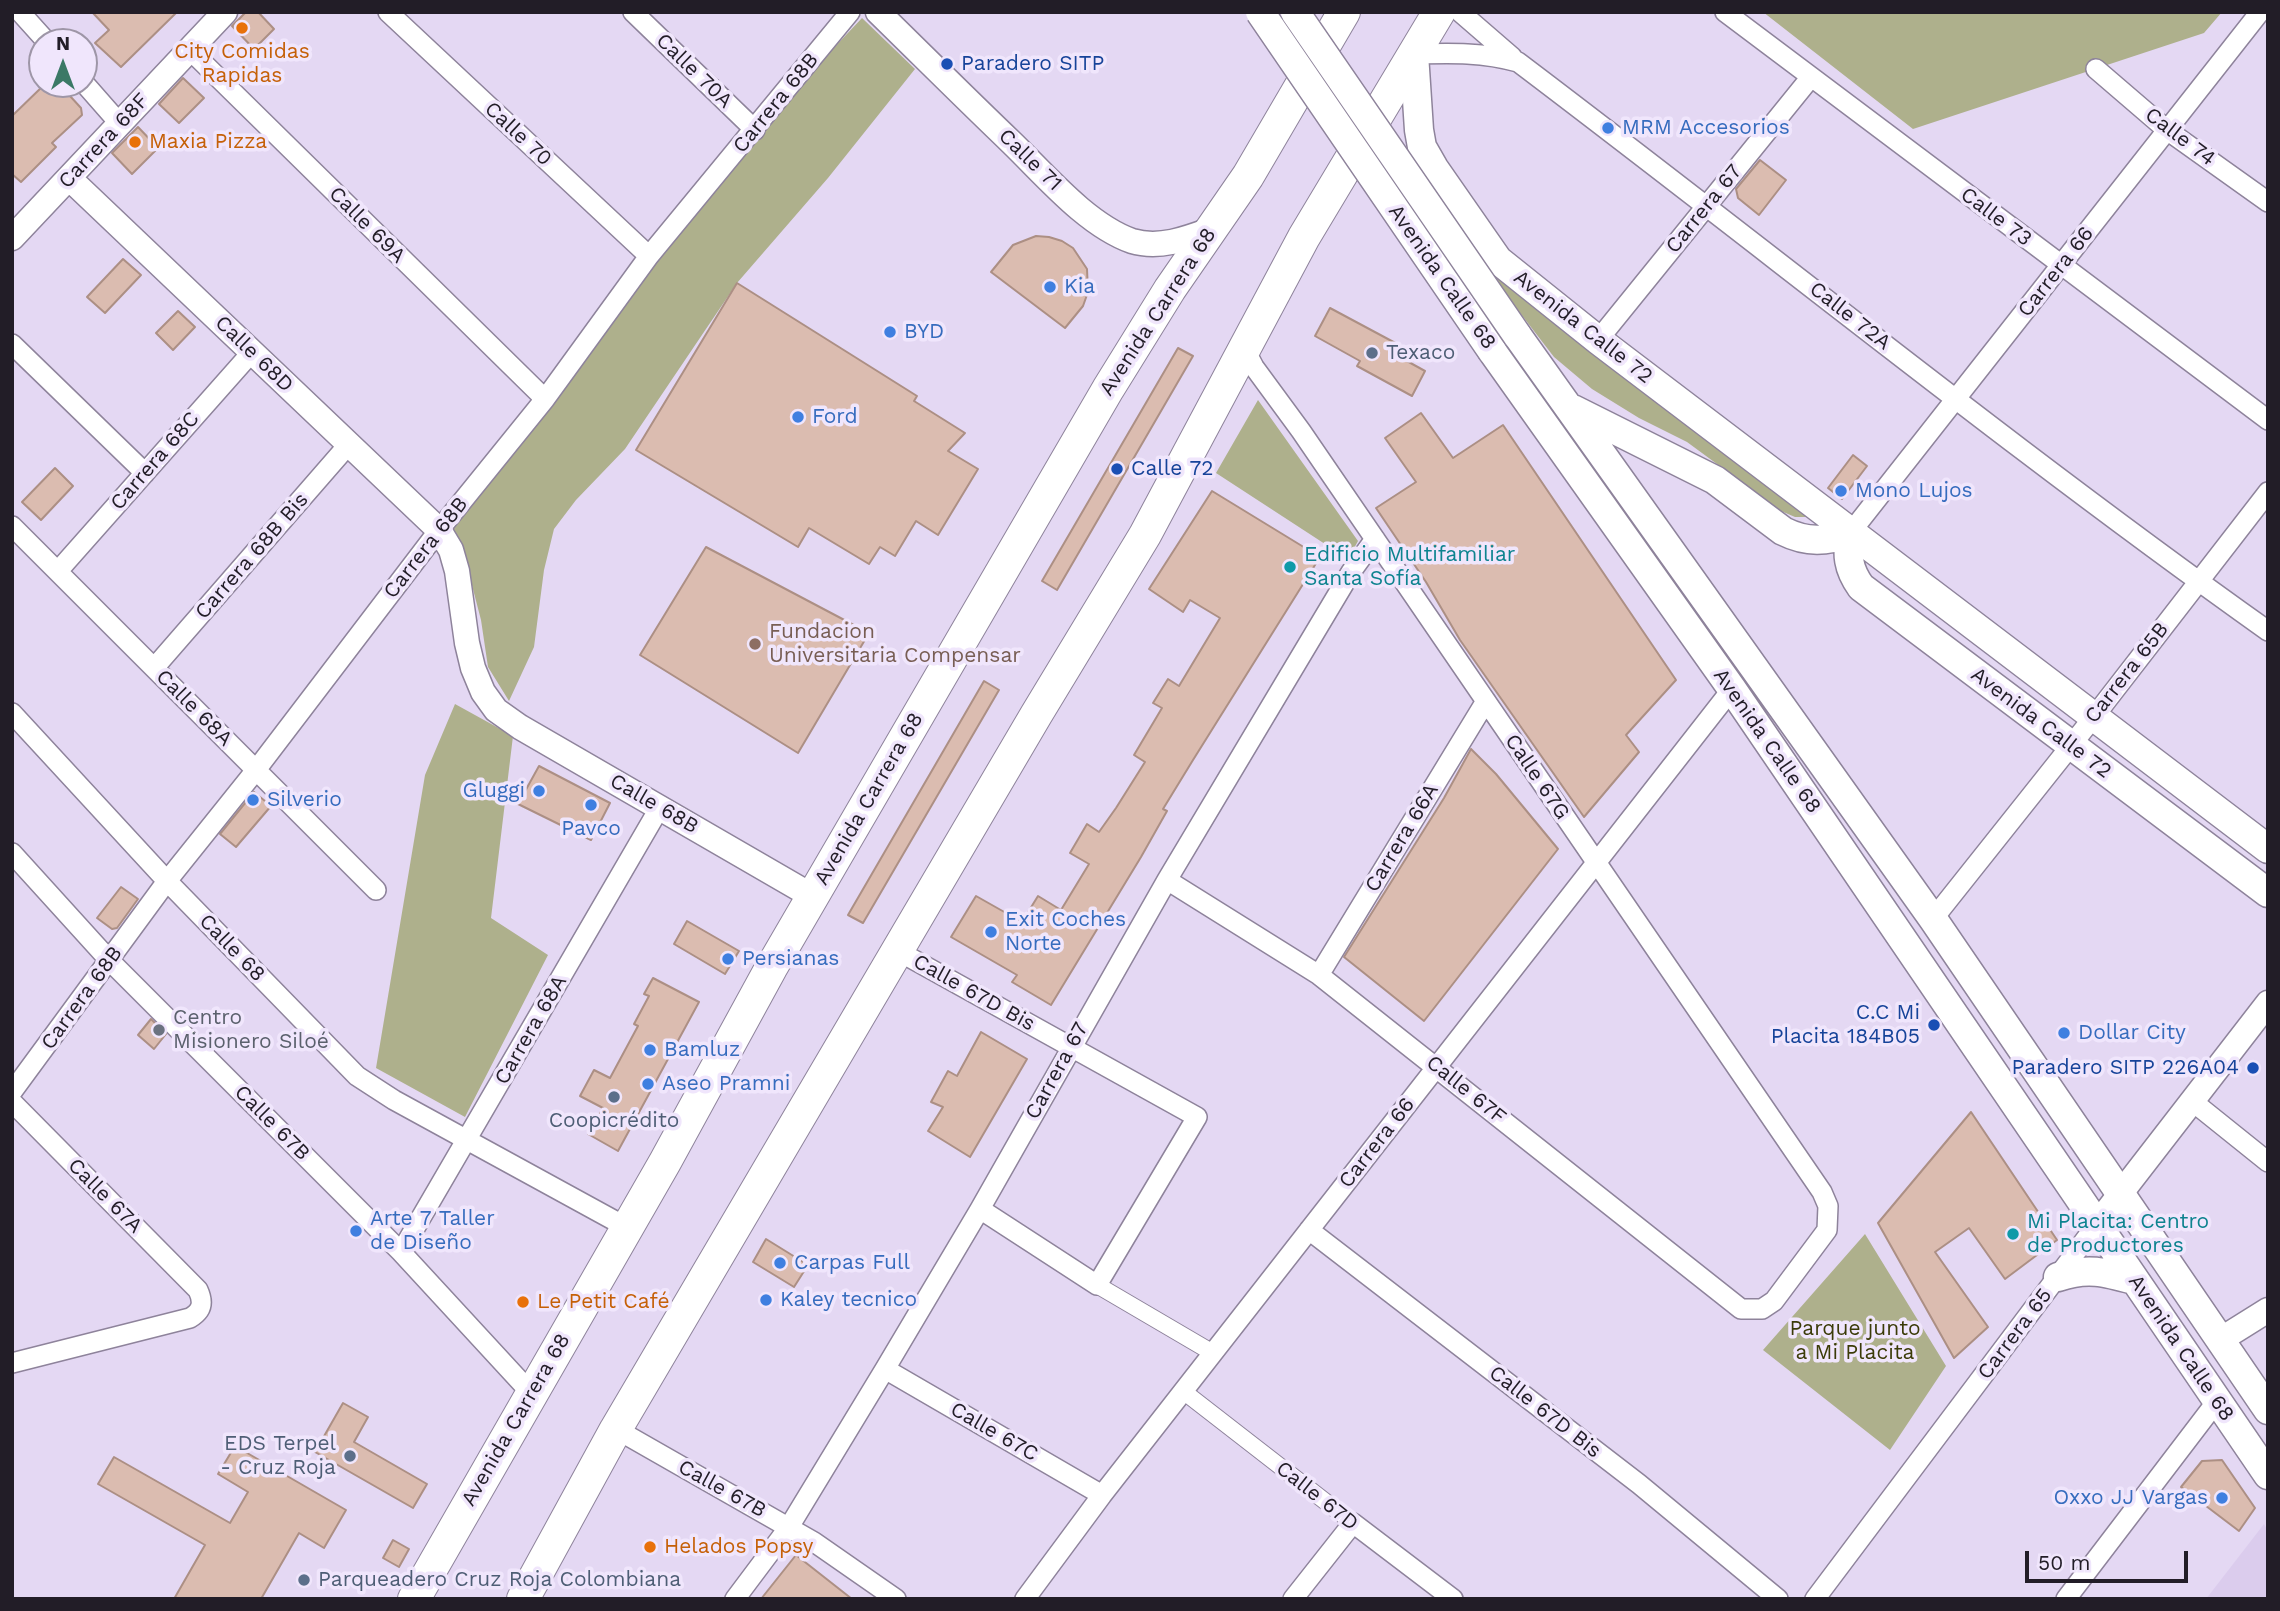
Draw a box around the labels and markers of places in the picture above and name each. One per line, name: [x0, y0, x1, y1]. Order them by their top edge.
marker: City Comidas Rapidas: [234, 20, 250, 36]
place label: City Comidas Rapidas: [174, 39, 310, 89]
place label: Paradero SITP: [961, 51, 1104, 77]
marker: Paradero SITP: [939, 56, 955, 72]
place label: MRM Accesorios: [1622, 115, 1790, 141]
marker: MRM Accesorios: [1600, 120, 1616, 136]
place label: Maxia Pizza: [149, 129, 267, 155]
marker: Maxia Pizza: [127, 134, 143, 150]
place label: Kia: [1064, 274, 1095, 300]
marker: Kia: [1042, 279, 1058, 295]
place label: BYD: [904, 319, 944, 345]
marker: BYD: [882, 324, 898, 340]
place label: Texaco: [1386, 340, 1455, 366]
marker: Texaco: [1364, 345, 1380, 361]
place label: Ford: [812, 404, 858, 430]
marker: Ford: [790, 409, 806, 425]
place label: Calle 72: [1131, 456, 1213, 482]
marker: Calle 72: [1109, 461, 1125, 477]
place label: Mono Lujos: [1855, 478, 1973, 504]
marker: Mono Lujos: [1833, 483, 1849, 499]
place label: Edificio Multifamiliar Santa Sofía: [1304, 542, 1515, 592]
marker: Edificio Multifamiliar Santa Sofía: [1282, 559, 1298, 575]
place label: Fundacion Universitaria Compensar: [769, 619, 1021, 669]
marker: Fundacion Universitaria Compensar: [747, 636, 763, 652]
place label: Gluggi: [462, 778, 525, 804]
marker: Gluggi: [531, 783, 547, 799]
place label: Silverio: [267, 787, 342, 813]
marker: Silverio: [245, 792, 261, 808]
marker: Pavco: [583, 797, 599, 813]
place label: Pavco: [561, 816, 621, 842]
place label: Exit Coches Norte: [1005, 907, 1126, 957]
marker: Exit Coches Norte: [983, 924, 999, 940]
place label: Persianas: [742, 946, 839, 972]
marker: Persianas: [720, 951, 736, 967]
place label: C.C Mi Placita 184B05: [1771, 1000, 1920, 1050]
place label: Centro Misionero Siloé: [173, 1005, 329, 1055]
marker: C.C Mi Placita 184B05: [1926, 1017, 1942, 1033]
place label: Dollar City: [2078, 1020, 2186, 1046]
marker: Centro Misionero Siloé: [151, 1022, 167, 1038]
marker: Dollar City: [2056, 1025, 2072, 1041]
place label: Bamluz: [664, 1037, 740, 1063]
marker: Bamluz: [642, 1042, 658, 1058]
place label: Paradero SITP 226A04: [2012, 1055, 2239, 1081]
marker: Paradero SITP 226A04: [2245, 1060, 2261, 1076]
place label: Aseo Pramni: [662, 1071, 790, 1097]
marker: Aseo Pramni: [640, 1076, 656, 1092]
marker: Coopicrédito: [606, 1089, 622, 1105]
place label: Coopicrédito: [549, 1108, 679, 1134]
place label: Arte 7 Taller de Diseño: [370, 1206, 495, 1256]
place label: Mi Placita: Centro de Productores: [2027, 1209, 2209, 1259]
marker: Arte 7 Taller de Diseño: [348, 1223, 364, 1239]
marker: Mi Placita: Centro de Productores: [2005, 1226, 2021, 1242]
place label: Carpas Full: [794, 1250, 910, 1276]
marker: Carpas Full: [772, 1255, 788, 1271]
place label: Kaley tecnico: [780, 1287, 917, 1313]
place label: Le Petit Café: [537, 1289, 670, 1315]
marker: Kaley tecnico: [758, 1292, 774, 1308]
marker: Le Petit Café: [515, 1294, 531, 1310]
place label: EDS Terpel - Cruz Roja: [220, 1431, 336, 1481]
marker: EDS Terpel - Cruz Roja: [342, 1448, 358, 1464]
place label: Oxxo JJ Vargas: [2054, 1485, 2208, 1511]
marker: Oxxo JJ Vargas: [2214, 1490, 2230, 1506]
place label: Helados Popsy: [664, 1534, 813, 1560]
marker: Helados Popsy: [642, 1539, 658, 1555]
place label: Parqueadero Cruz Roja Colombiana: [318, 1567, 681, 1593]
marker: Parqueadero Cruz Roja Colombiana: [296, 1572, 312, 1588]

